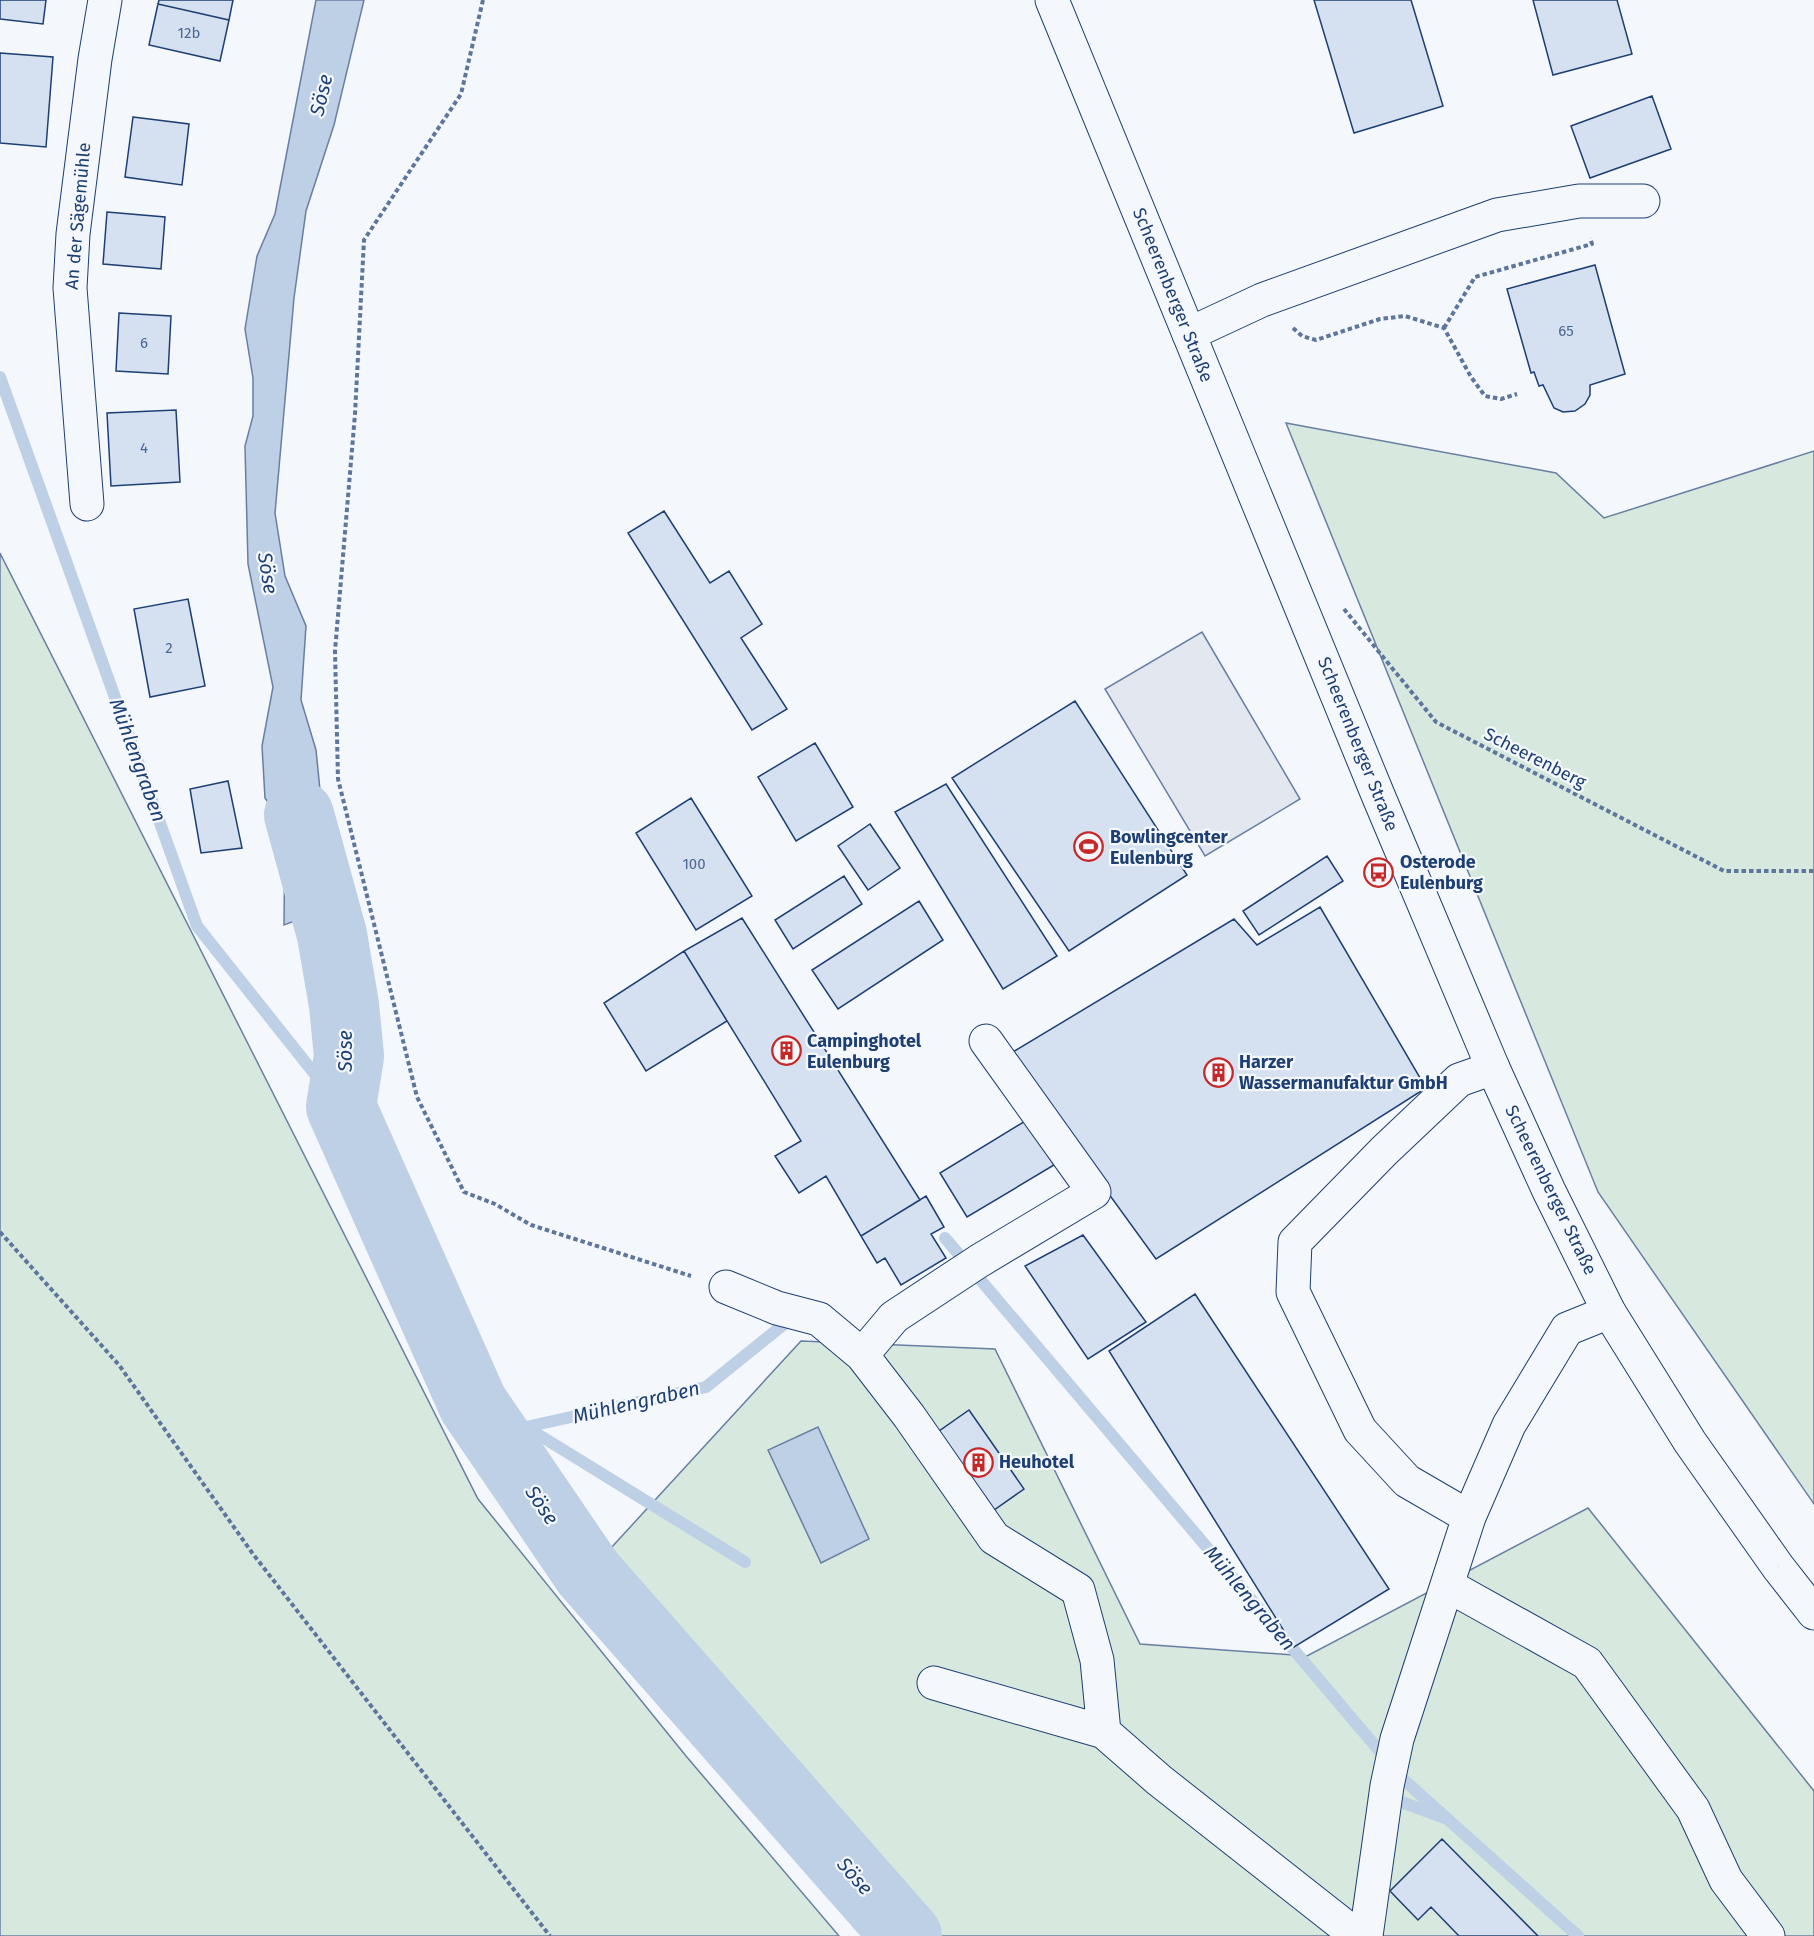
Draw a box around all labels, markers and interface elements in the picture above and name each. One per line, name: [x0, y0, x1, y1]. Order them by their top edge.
house number: 12b: [178, 24, 200, 42]
water label: Söse: [304, 72, 337, 119]
street label: An der Sägemühle: [61, 141, 95, 291]
street label: Scheerenberger Straße: [1128, 205, 1218, 385]
house number: 65: [1558, 322, 1574, 340]
house number: 6: [140, 334, 148, 352]
house number: 4: [140, 439, 148, 457]
water label: Söse: [253, 549, 283, 596]
house number: 2: [165, 639, 173, 657]
street label: Scheerenberger Straße: [1313, 654, 1403, 834]
water label: Mühlengraben: [105, 695, 171, 825]
street label: Scheerenberg: [1480, 723, 1590, 793]
place label: Bowlingcenter Eulenburg: [1110, 826, 1229, 869]
sports icon: Bowlingcenter Eulenburg: [1073, 831, 1105, 863]
place label: Osterode Eulenburg: [1400, 851, 1483, 894]
house number: 100: [682, 855, 706, 873]
bus stop icon: Osterode Eulenburg: [1363, 856, 1395, 888]
water label: Söse: [333, 1030, 357, 1073]
place label: Campinghotel Eulenburg: [807, 1030, 922, 1073]
building icon: Campinghotel Eulenburg: [770, 1035, 802, 1067]
place label: Harzer Wassermanufaktur GmbH: [1239, 1051, 1448, 1094]
building icon: Harzer Wassermanufaktur GmbH: [1202, 1056, 1234, 1088]
street label: Scheerenberger Straße: [1500, 1102, 1602, 1278]
water label: Mühlengraben: [570, 1376, 702, 1428]
building icon: Heuhotel: [962, 1446, 994, 1478]
place label: Heuhotel: [999, 1451, 1075, 1473]
water label: Söse: [520, 1480, 564, 1529]
water label: Mühlengraben: [1199, 1541, 1301, 1655]
water label: Söse: [832, 1852, 878, 1900]

